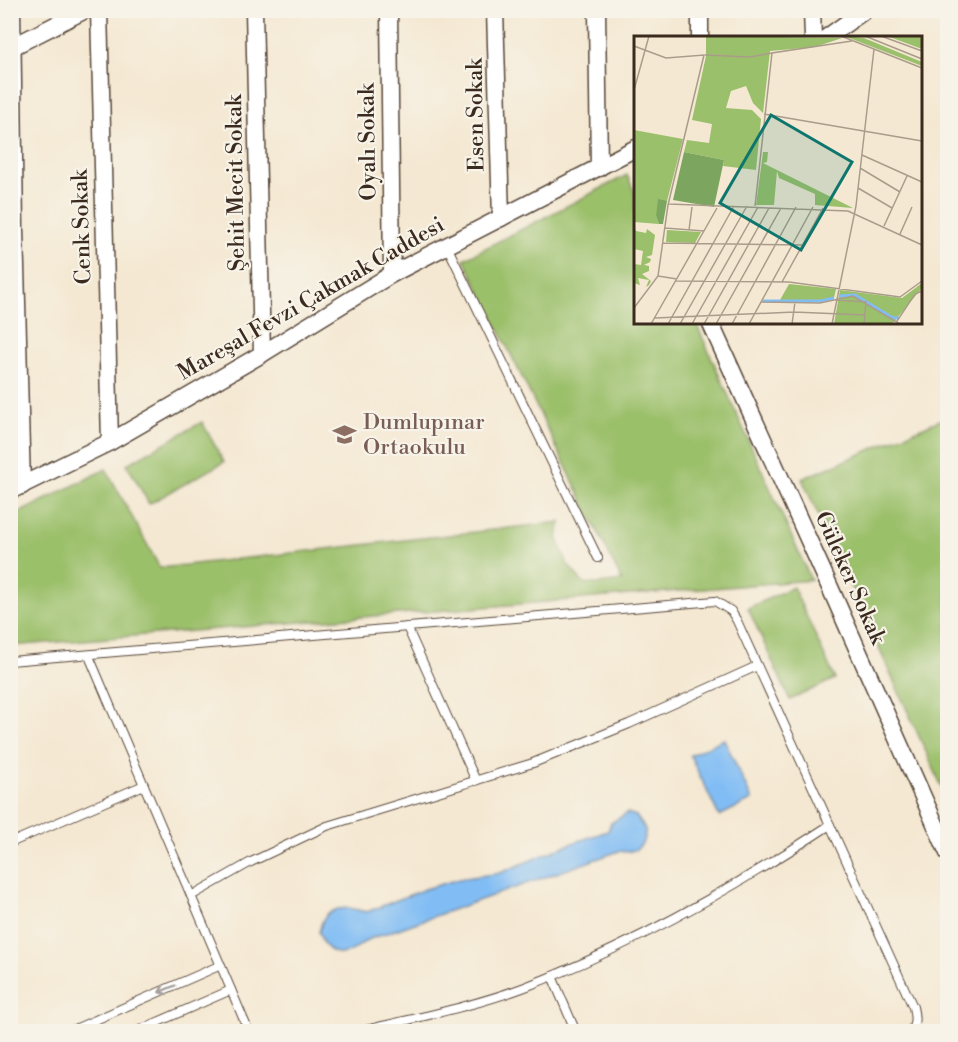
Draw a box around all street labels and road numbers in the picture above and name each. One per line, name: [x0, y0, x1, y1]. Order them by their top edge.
street label: Esen Sokak: [461, 57, 490, 172]
street label: Oyalı Sokak: [353, 82, 383, 201]
street label: Şehit Mecit Sokak: [221, 93, 251, 272]
street label: Cenk Sokak: [66, 167, 98, 285]
street label: Mareşal Fevzi Çakmak Caddesi: [173, 211, 449, 387]
street label: Güleker Sokak: [809, 507, 892, 650]

